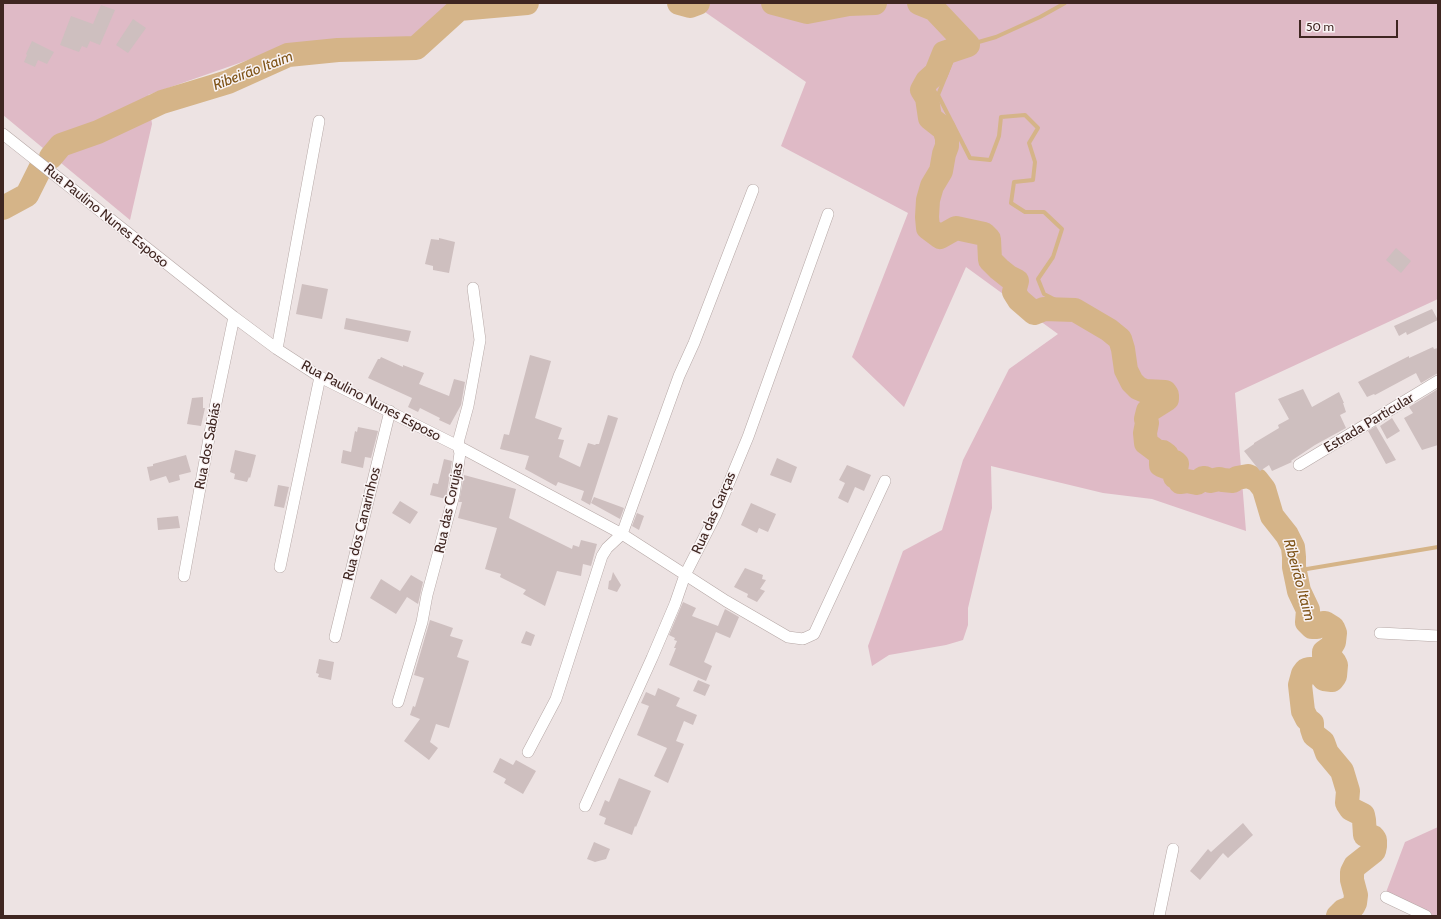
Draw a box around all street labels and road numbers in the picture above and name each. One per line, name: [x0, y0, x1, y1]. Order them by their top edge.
street label: Rua Paulino Nunes Esposo: [40, 160, 172, 272]
street label: Rua Paulino Nunes Esposo: [298, 357, 444, 445]
street label: Estrada Particular: [1321, 390, 1417, 456]
street label: Rua dos Sabiás: [191, 401, 225, 491]
street label: Rua das Corujas: [431, 461, 467, 555]
street label: Rua dos Canarinhos: [340, 466, 384, 582]
street label: Rua das Garças: [688, 469, 740, 557]

